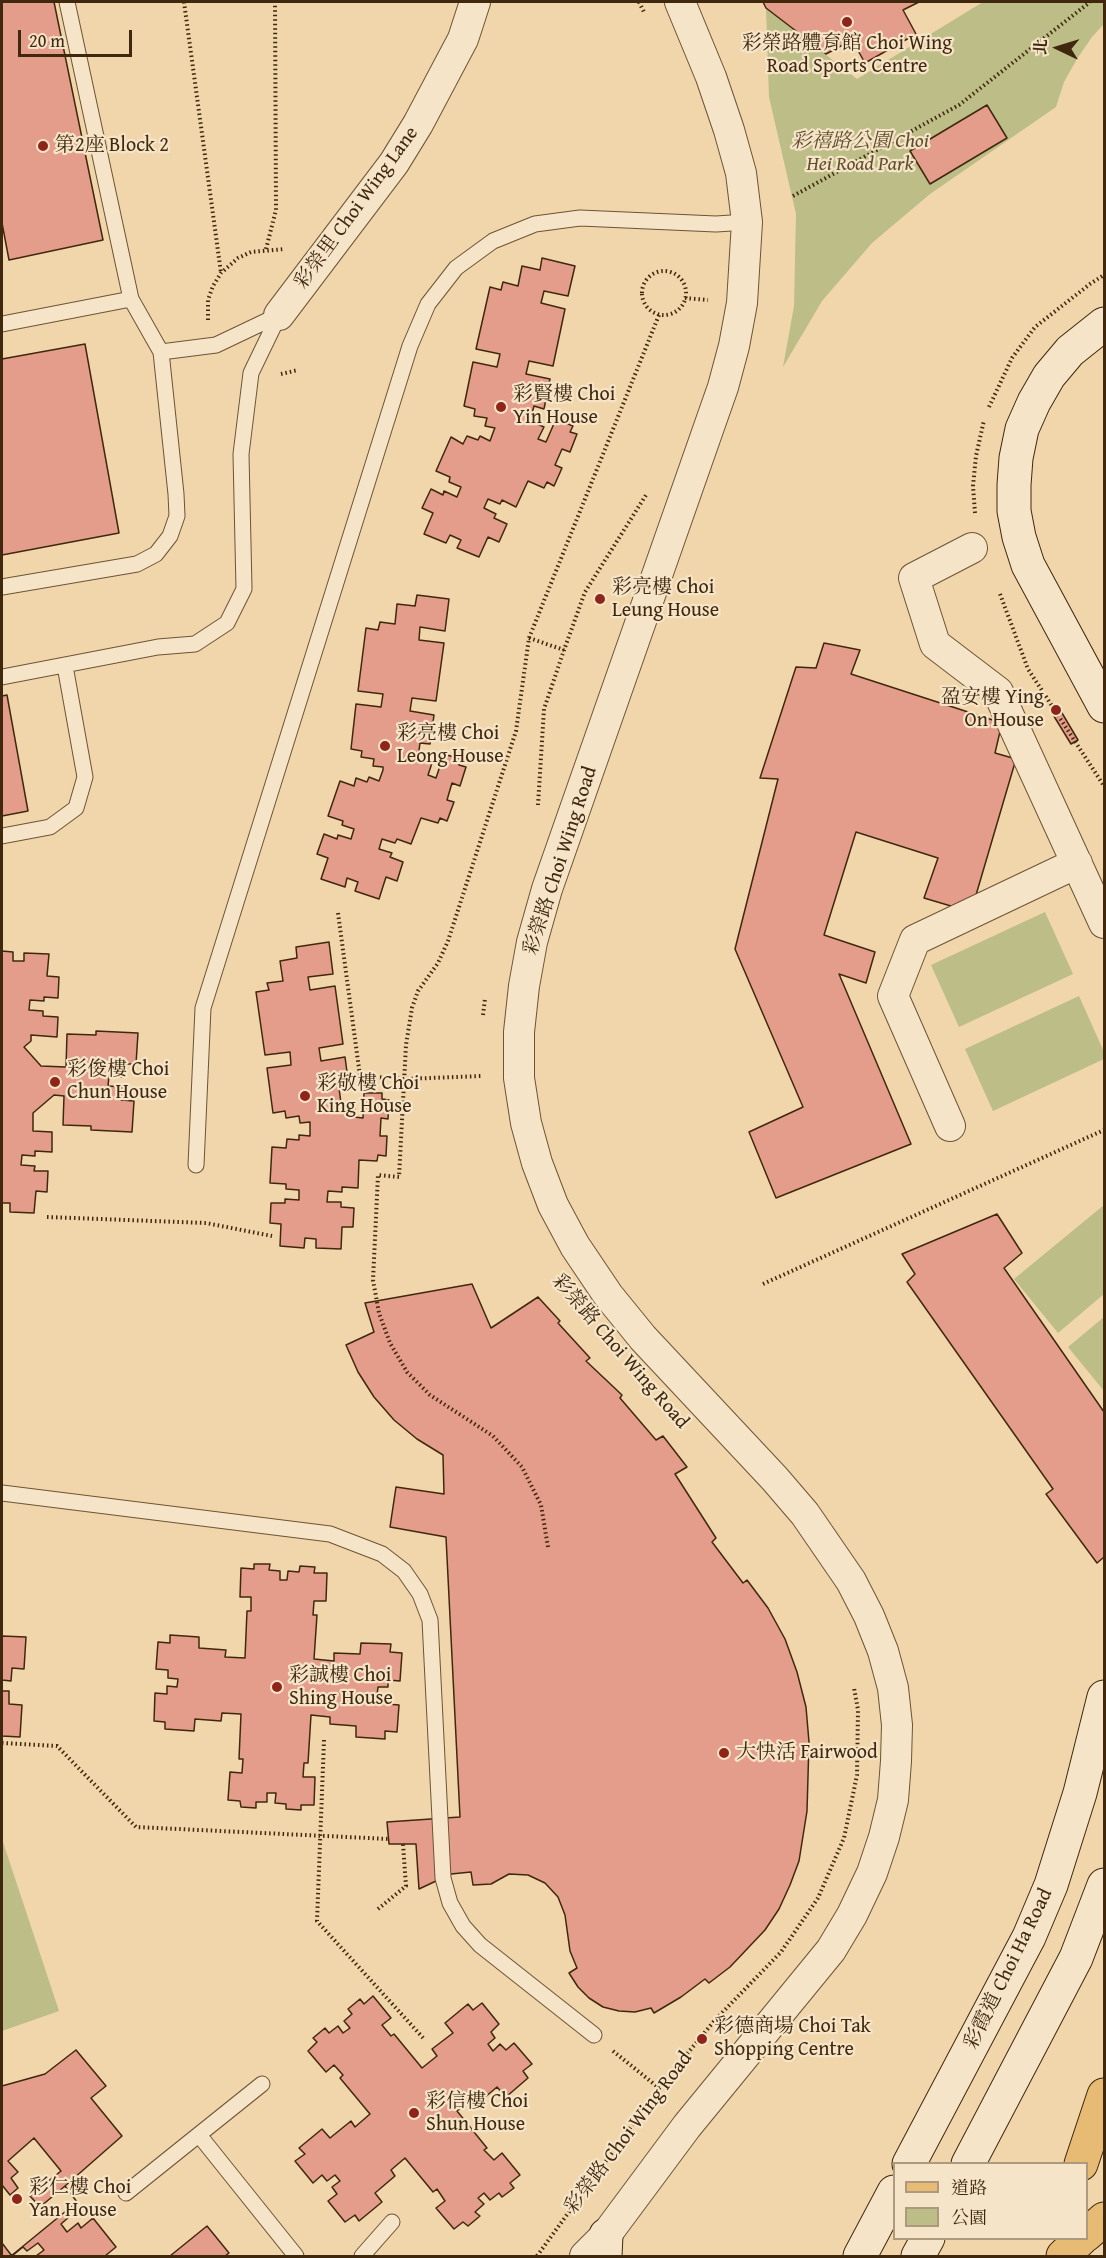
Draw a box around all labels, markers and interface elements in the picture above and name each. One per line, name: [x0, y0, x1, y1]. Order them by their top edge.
marker: 彩榮路體育館 Choi Wing Road Sports Centre: [840, 15, 854, 29]
scale bar: [21, 18, 135, 56]
north arrow: [1028, 18, 1088, 78]
text: 20 m: [29, 27, 65, 54]
place label: 彩榮路體育館 Choi Wing Road Sports Centre: [742, 32, 952, 79]
text: 北: [1028, 38, 1053, 56]
street label: 彩榮里 Choi Wing Lane: [290, 122, 424, 294]
park label: 彩禧路公園 Choi Hei Road Park: [791, 130, 929, 177]
place label: 第2座 Block 2: [55, 134, 169, 158]
marker: 第2座 Block 2: [36, 139, 50, 153]
place label: 彩賢樓 Choi Yin House: [513, 383, 615, 430]
marker: 彩賢樓 Choi Yin House: [494, 400, 508, 414]
place label: 彩亮樓 Choi Leung House: [612, 576, 719, 623]
marker: 彩亮樓 Choi Leung House: [593, 592, 607, 606]
place label: 盈安樓 Ying On House: [941, 686, 1044, 733]
marker: 盈安樓 Ying On House: [1049, 703, 1063, 717]
place label: 彩亮樓 Choi Leong House: [397, 722, 504, 769]
marker: 彩亮樓 Choi Leong House: [378, 739, 392, 753]
street label: 彩榮路 Choi Wing Road: [519, 764, 603, 958]
place label: 彩俊樓 Choi Chun House: [67, 1058, 169, 1105]
place label: 彩敬樓 Choi King House: [317, 1072, 419, 1119]
marker: 彩俊樓 Choi Chun House: [48, 1075, 62, 1089]
marker: 彩敬樓 Choi King House: [298, 1089, 312, 1103]
street label: 彩榮路 Choi Wing Road: [546, 1270, 694, 1434]
place label: 彩誠樓 Choi Shing House: [289, 1664, 393, 1711]
marker: 彩誠樓 Choi Shing House: [270, 1680, 284, 1694]
place label: 大快活 Fairwood: [736, 1741, 878, 1765]
marker: 大快活 Fairwood: [717, 1746, 731, 1760]
street label: 彩霞道 Choi Ha Road: [960, 1885, 1058, 2053]
place label: 彩德商場 Choi Tak Shopping Centre: [714, 2015, 871, 2062]
marker: 彩德商場 Choi Tak Shopping Centre: [695, 2032, 709, 2046]
street label: 彩榮路 Choi Wing Road: [560, 2047, 698, 2219]
place label: 彩信樓 Choi Shun House: [426, 2090, 528, 2137]
marker: 彩信樓 Choi Shun House: [407, 2106, 421, 2120]
legend: [893, 2162, 1088, 2240]
text: 道路: [951, 2174, 987, 2201]
place label: 彩仁樓 Choi Yan House: [29, 2176, 131, 2223]
marker: 彩仁樓 Choi Yan House: [10, 2192, 24, 2206]
text: 公園: [951, 2204, 987, 2231]

